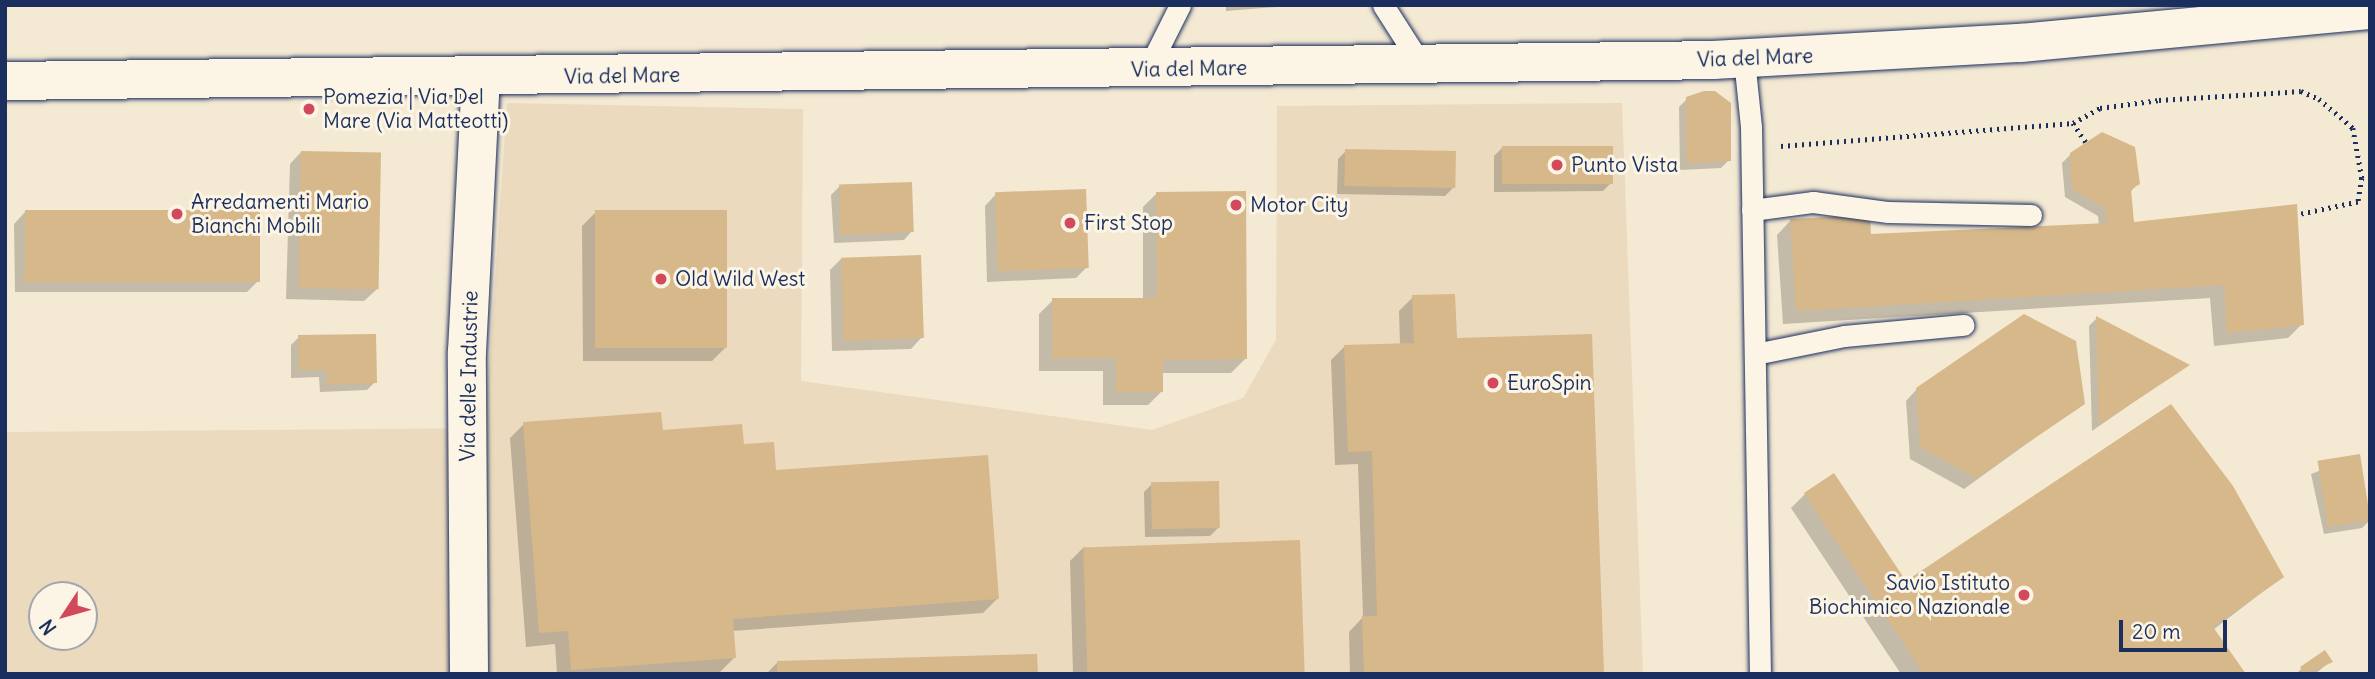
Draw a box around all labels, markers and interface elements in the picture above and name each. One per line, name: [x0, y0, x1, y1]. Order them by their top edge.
street label: Via del Mare: [1696, 43, 1814, 73]
street label: Via del Mare: [1131, 55, 1247, 83]
street label: Via del Mare: [564, 62, 680, 90]
place label: Pomezia | Via Del Mare (Via Matteotti): [323, 84, 508, 134]
marker: Pomezia | Via Del Mare (Via Matteotti): [301, 101, 317, 117]
place label: Punto Vista: [1571, 152, 1678, 178]
marker: Punto Vista: [1549, 157, 1565, 173]
place label: Arredamenti Mario Bianchi Mobili: [191, 189, 369, 239]
place label: Motor City: [1250, 192, 1348, 218]
marker: Motor City: [1228, 197, 1244, 213]
marker: Arredamenti Mario Bianchi Mobili: [169, 206, 185, 222]
place label: First Stop: [1084, 210, 1173, 236]
marker: First Stop: [1062, 215, 1078, 231]
place label: Old Wild West: [675, 266, 805, 292]
marker: Old Wild West: [653, 271, 669, 287]
street label: Via delle Industrie: [455, 290, 483, 462]
place label: EuroSpin: [1507, 370, 1592, 396]
marker: EuroSpin: [1485, 375, 1501, 391]
place label: Savio Istituto Biochimico Nazionale: [1809, 570, 2010, 620]
north arrow: [28, 581, 98, 651]
marker: Savio Istituto Biochimico Nazionale: [2016, 587, 2032, 603]
scale bar: [2123, 606, 2232, 650]
text: N: [34, 615, 61, 640]
text: 20 m: [2132, 618, 2181, 645]

